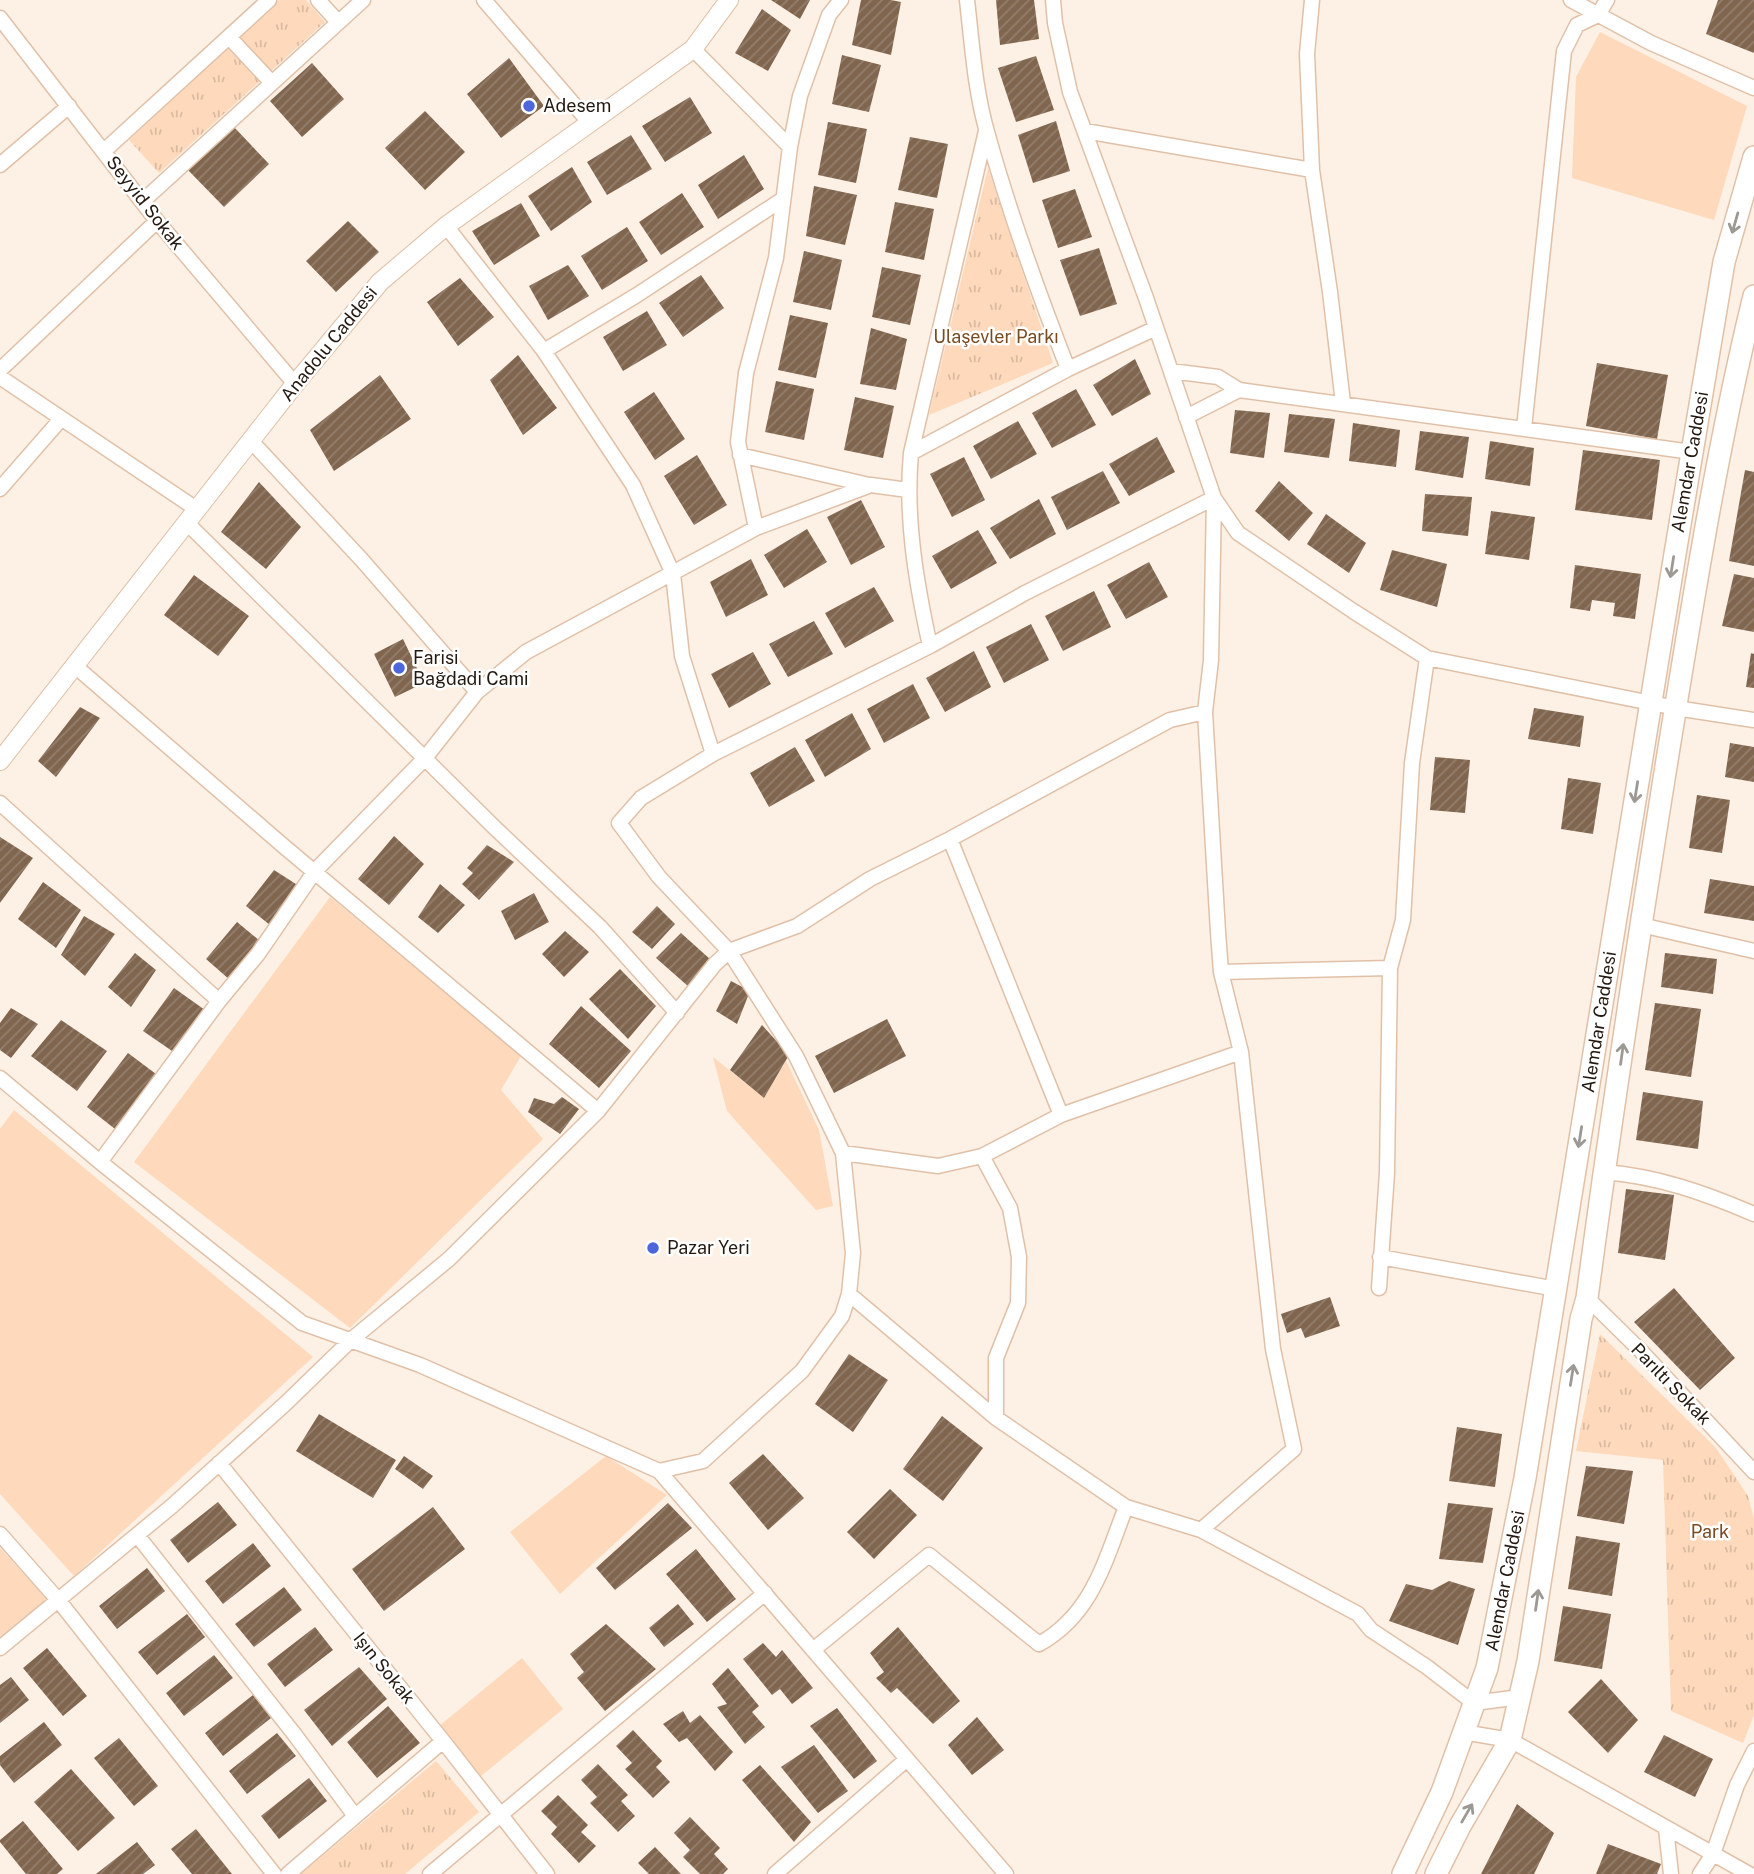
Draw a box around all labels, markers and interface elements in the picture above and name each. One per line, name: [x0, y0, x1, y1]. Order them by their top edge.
place label: Adesem: [543, 95, 611, 116]
marker: Adesem: [521, 98, 537, 114]
street label: Seyyid Sokak: [102, 152, 189, 254]
one-way arrow: [1728, 212, 1741, 234]
street label: Anadolu Caddesi: [276, 282, 381, 405]
park label: Ulaşevler Parkı: [933, 326, 1059, 347]
street label: Alemdar Caddesi: [1667, 390, 1712, 534]
one-way arrow: [1665, 555, 1678, 578]
place label: Farisi Bağdadi Cami: [413, 647, 529, 689]
marker: Farisi Bağdadi Cami: [391, 660, 407, 676]
one-way arrow: [1629, 780, 1642, 802]
street label: Alemdar Caddesi: [1577, 950, 1620, 1094]
one-way arrow: [1615, 1043, 1628, 1066]
one-way arrow: [1573, 1125, 1586, 1148]
place label: Pazar Yeri: [667, 1237, 750, 1258]
marker: Pazar Yeri: [645, 1240, 661, 1256]
street label: Parıltı Sokak: [1627, 1338, 1716, 1429]
one-way arrow: [1566, 1364, 1579, 1387]
street label: Alemdar Caddesi: [1481, 1509, 1528, 1653]
park label: Park: [1691, 1521, 1729, 1542]
one-way arrow: [1530, 1589, 1543, 1612]
street label: Işın Sokak: [349, 1628, 419, 1708]
one-way arrow: [1461, 1804, 1475, 1824]

